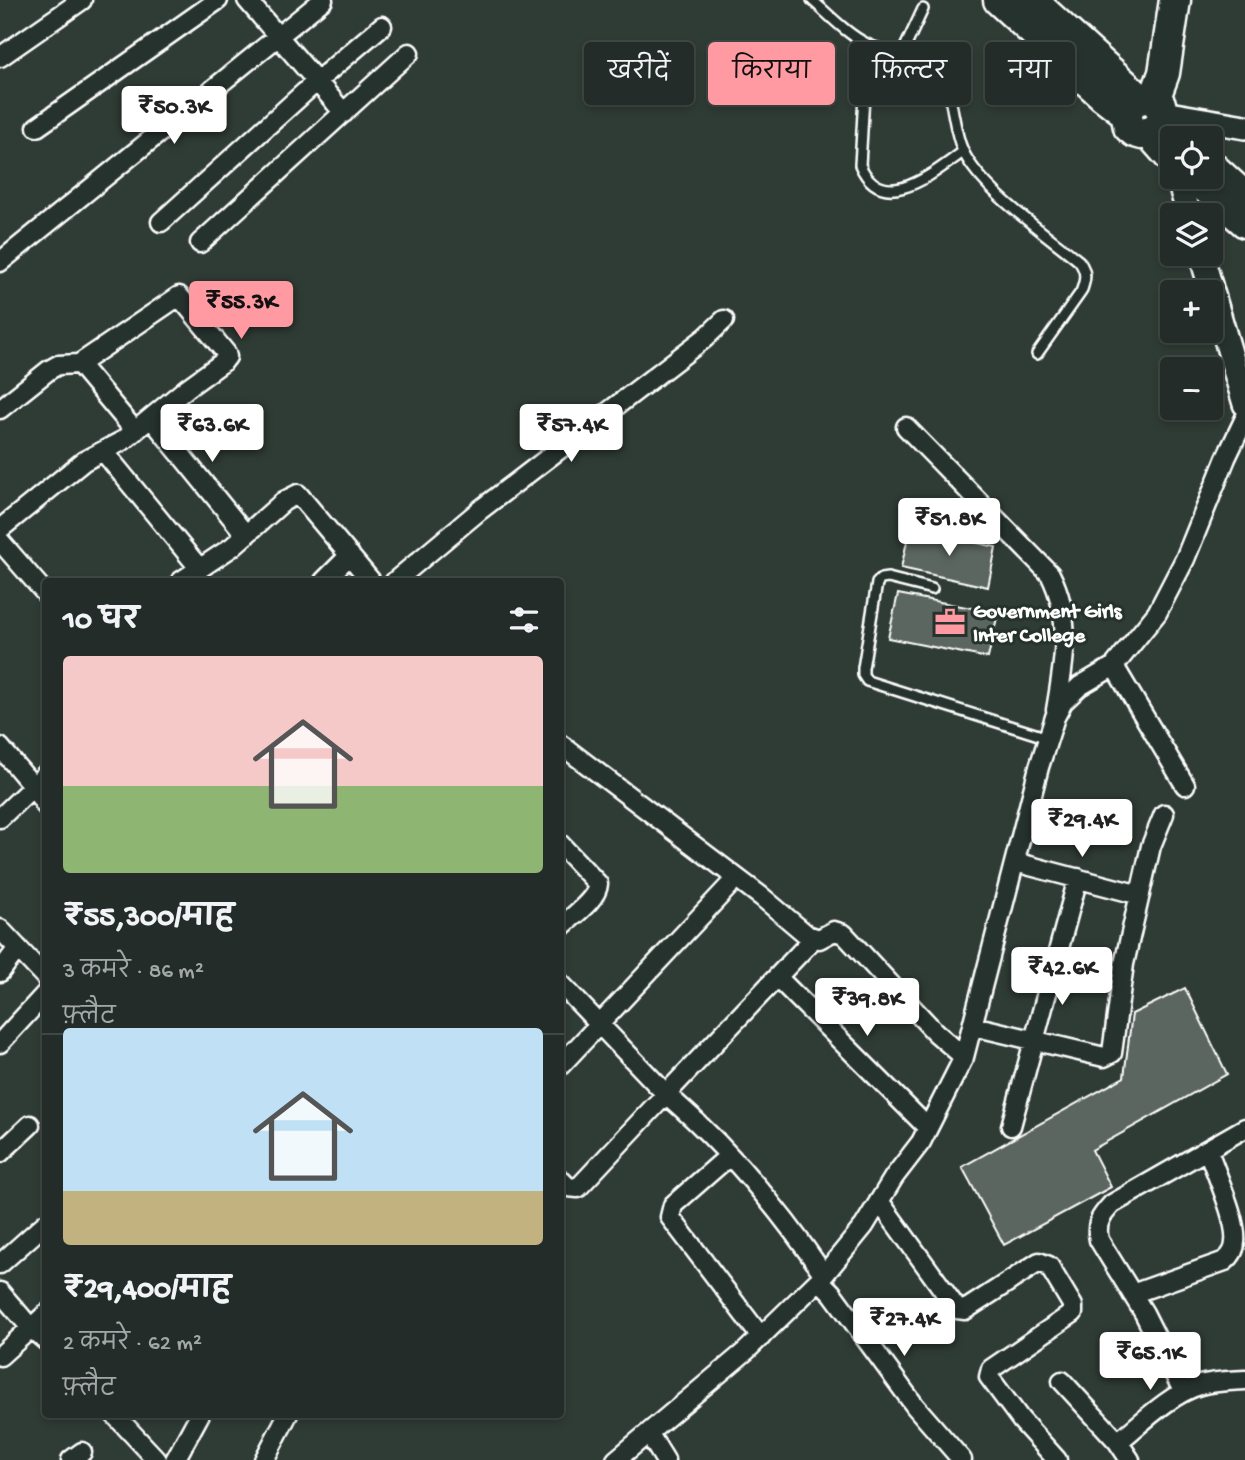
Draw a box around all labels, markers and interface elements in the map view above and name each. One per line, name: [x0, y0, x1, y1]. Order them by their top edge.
chip: खरीदें: [584, 42, 694, 105]
chip: किराया: [708, 42, 835, 105]
chip: फ़िल्टर: [849, 42, 971, 105]
chip: नया: [985, 42, 1075, 105]
pin: ₹50.3K: [117, 86, 231, 146]
text: ₹50.3K: [138, 95, 210, 122]
map controls: [1160, 126, 1223, 420]
button: locate: [1160, 126, 1223, 189]
button: layers: [1160, 203, 1223, 266]
button: +: [1160, 280, 1223, 343]
pin: ₹55.3K: [184, 282, 298, 341]
text: ₹55.3K: [205, 290, 277, 317]
button: −: [1160, 357, 1223, 420]
pin: ₹63.6K: [155, 405, 269, 464]
pin: ₹57.4K: [514, 405, 628, 464]
text: ₹63.6K: [177, 413, 247, 440]
text: ₹57.4K: [536, 413, 606, 440]
pin: ₹51.8K: [892, 498, 1006, 558]
text: ₹51.8K: [914, 507, 984, 534]
icon: filters: [505, 601, 543, 639]
place label: Government Girls Inter College: [973, 601, 1123, 650]
text: 10 घर: [63, 605, 139, 640]
office icon: Government Girls Inter College: [933, 605, 967, 639]
icon: home: [240, 701, 366, 827]
pin: ₹29.4K: [1025, 800, 1139, 859]
text: ₹29.4K: [1047, 808, 1117, 835]
text: ₹55,300/माह: [63, 902, 234, 937]
pin: ₹42.6K: [1005, 948, 1119, 1007]
text: ₹42.6K: [1027, 956, 1097, 983]
text: 3 कमरे · 86 m²: [63, 959, 204, 986]
pin: ₹39.8K: [810, 978, 924, 1038]
text: ₹39.8K: [831, 987, 903, 1014]
text: फ़्लैट: [63, 1005, 115, 1032]
icon: home: [240, 1073, 366, 1199]
text: ₹29,400/माह: [63, 1274, 231, 1309]
pin: ₹27.4K: [847, 1298, 961, 1358]
text: ₹27.4K: [869, 1307, 939, 1334]
text: 2 कमरे · 62 m²: [63, 1331, 202, 1358]
pin: ₹65.1K: [1093, 1332, 1207, 1392]
text: ₹65.1K: [1116, 1341, 1184, 1368]
text: फ़्लैट: [63, 1377, 115, 1404]

